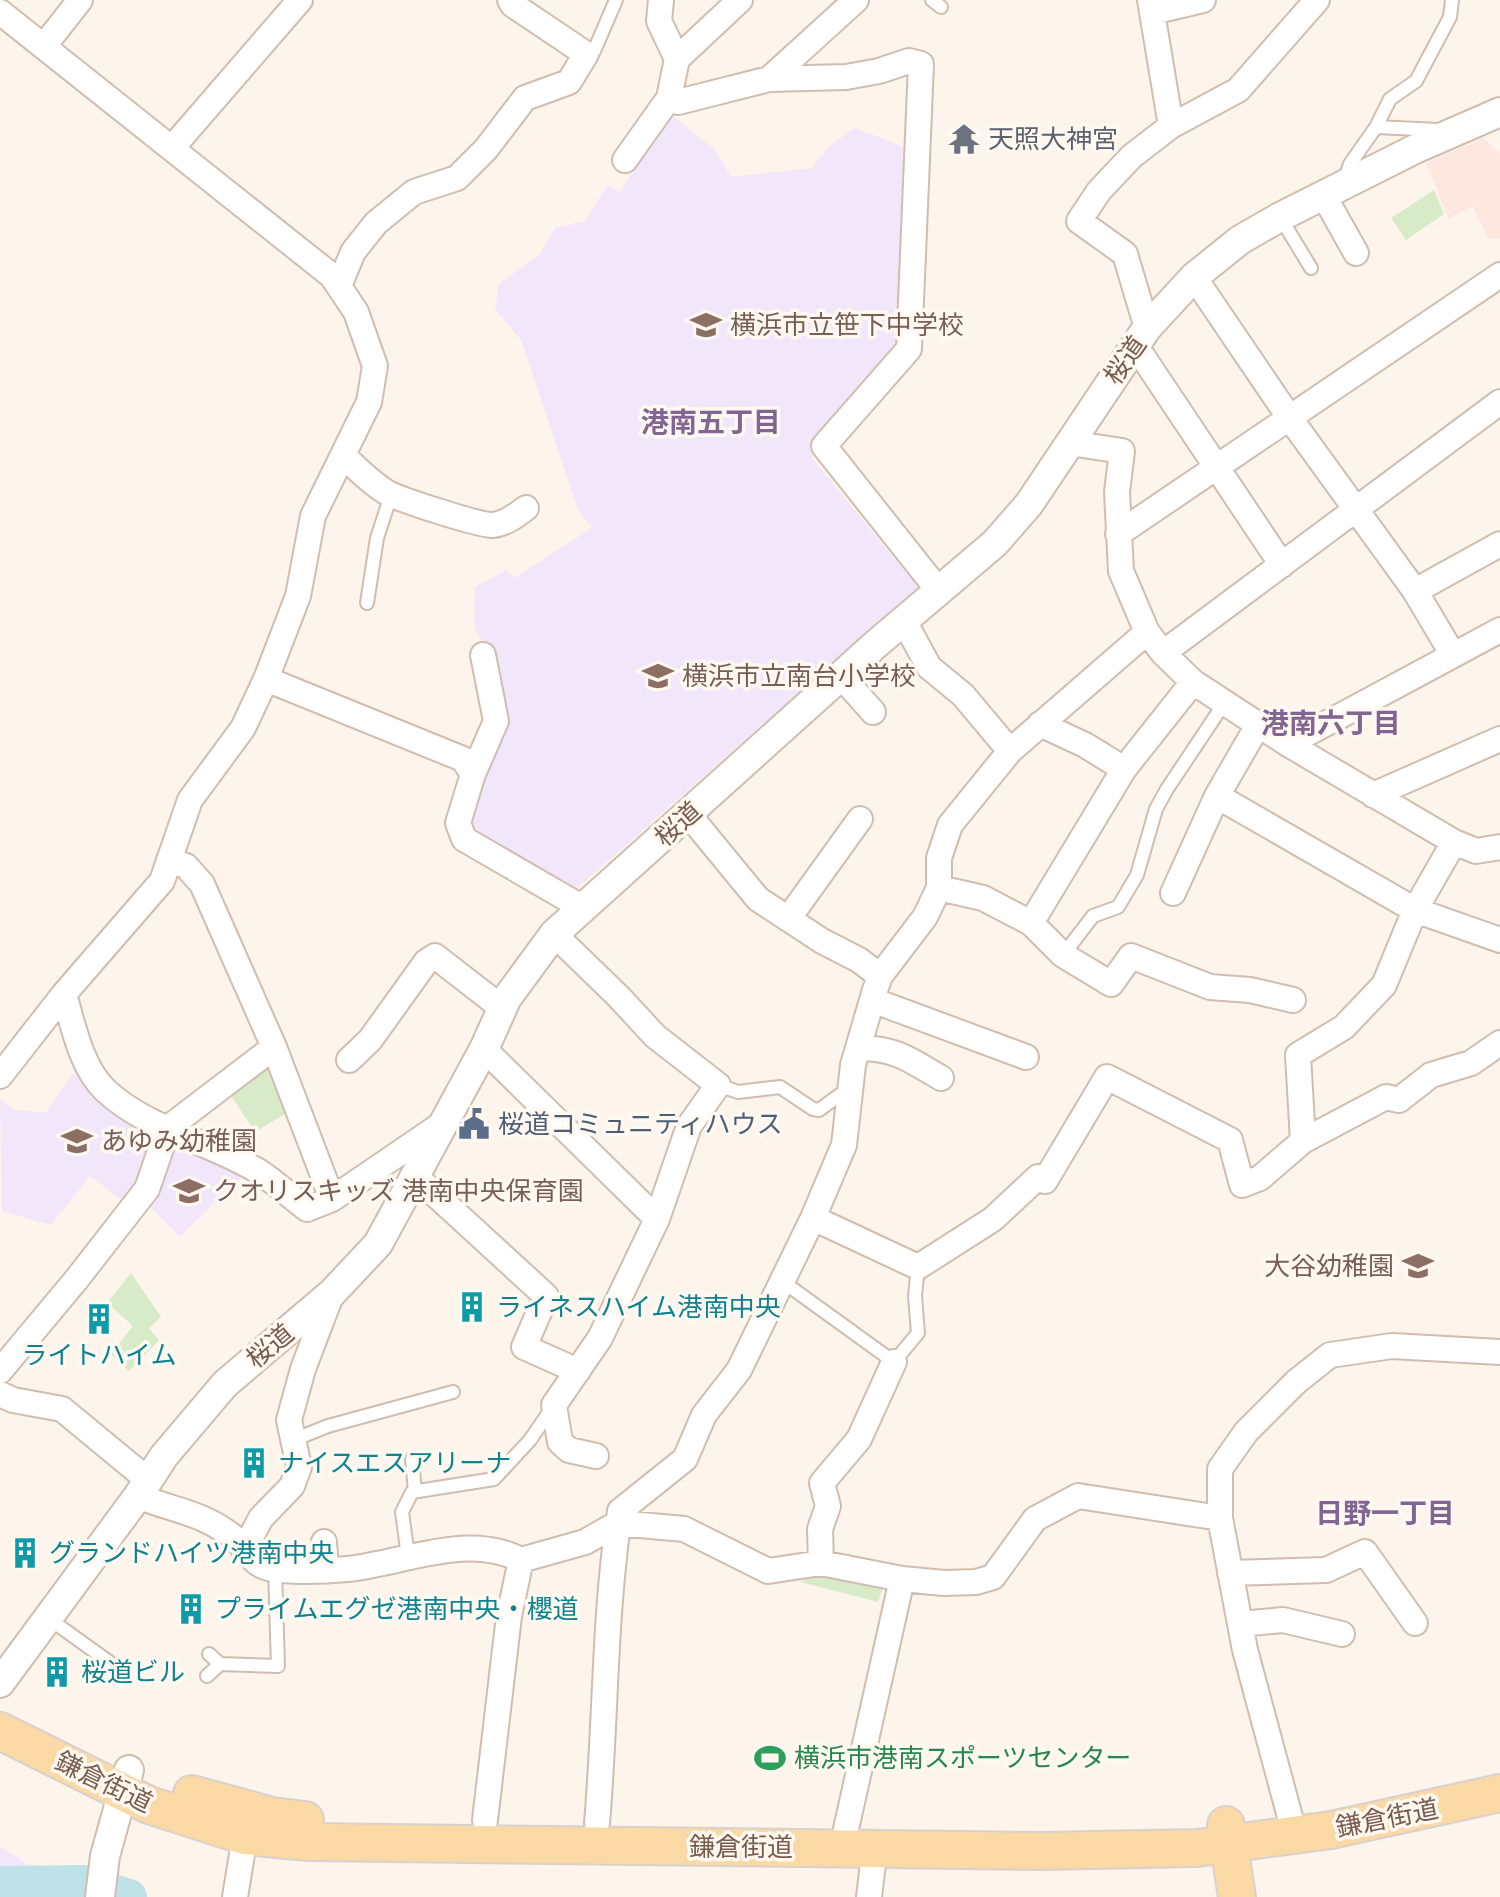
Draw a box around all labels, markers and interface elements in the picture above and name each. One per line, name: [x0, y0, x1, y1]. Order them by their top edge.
temple icon: 天照大神宮: [947, 122, 981, 156]
place label: 天照大神宮: [988, 123, 1118, 155]
school or university icon: 横浜市立笹下中学校: [689, 308, 723, 342]
place label: 横浜市立笹下中学校: [730, 309, 964, 341]
street label: 桜道: [1097, 330, 1153, 390]
district label: 港南五丁目: [641, 405, 781, 439]
school or university icon: 横浜市立南台小学校: [641, 659, 675, 693]
place label: 横浜市立南台小学校: [682, 660, 916, 692]
district label: 港南六丁目: [1261, 706, 1401, 740]
street label: 桜道: [648, 795, 708, 853]
public building icon: 桜道コミュニティハウス: [457, 1107, 491, 1141]
place label: 桜道コミュニティハウス: [498, 1108, 782, 1140]
school or university icon: あゆみ幼稚園: [60, 1124, 94, 1158]
place label: あゆみ幼稚園: [101, 1125, 257, 1157]
school or university icon: クオリスキッズ 港南中央保育園: [172, 1174, 206, 1208]
place label: クオリスキッズ 港南中央保育園: [213, 1175, 584, 1207]
school or university icon: 大谷幼稚園: [1401, 1249, 1435, 1283]
place label: 大谷幼稚園: [1264, 1250, 1394, 1282]
building icon: ライネスハイム港南中央: [455, 1290, 489, 1324]
place label: ライネスハイム港南中央: [496, 1291, 781, 1323]
building icon: ライトハイム: [82, 1302, 116, 1336]
street label: 桜道: [240, 1317, 300, 1375]
place label: ライトハイム: [22, 1339, 176, 1371]
building icon: ナイスエスアリーナ: [237, 1446, 271, 1480]
place label: ナイスエスアリーナ: [278, 1447, 511, 1479]
district label: 日野一丁目: [1315, 1496, 1455, 1530]
building icon: グランドハイツ港南中央: [8, 1536, 42, 1570]
place label: グランドハイツ港南中央: [49, 1537, 334, 1569]
building icon: プライムエグゼ港南中央・櫻道: [174, 1592, 208, 1626]
place label: プライムエグゼ港南中央・櫻道: [215, 1593, 578, 1625]
building icon: 桜道ビル: [40, 1655, 74, 1689]
place label: 桜道ビル: [81, 1656, 185, 1688]
sports icon: 横浜市港南スポーツセンター: [753, 1741, 787, 1775]
place label: 横浜市港南スポーツセンター: [794, 1742, 1131, 1774]
street label: 鎌倉街道: [50, 1745, 158, 1819]
street label: 鎌倉街道: [1333, 1792, 1441, 1844]
street label: 鎌倉街道: [689, 1831, 793, 1863]

